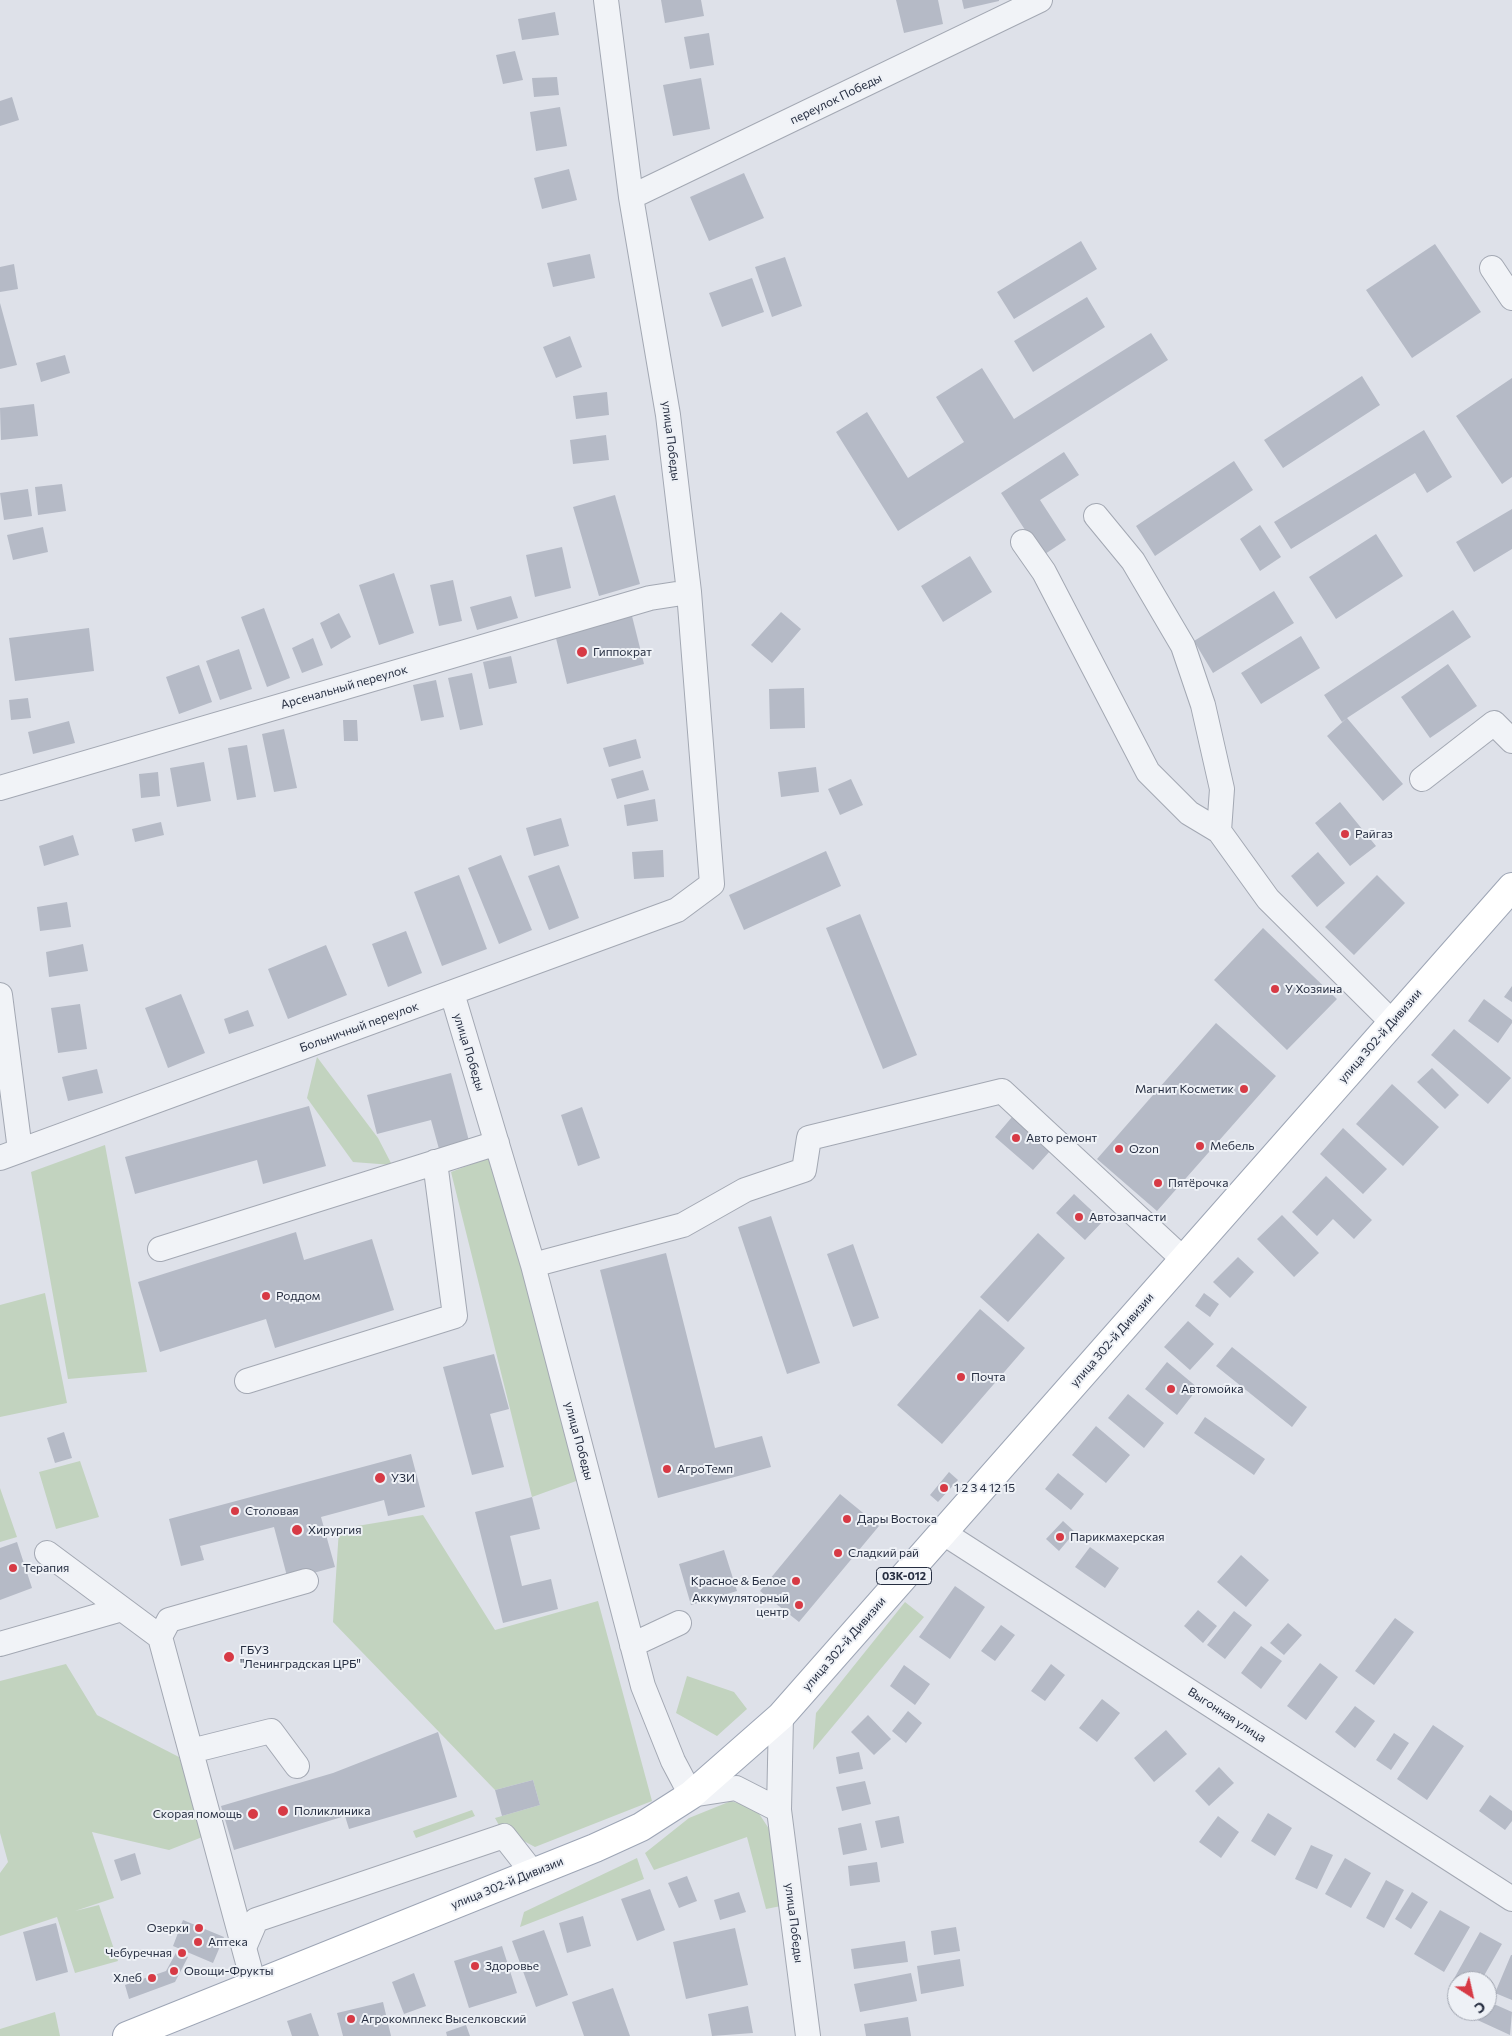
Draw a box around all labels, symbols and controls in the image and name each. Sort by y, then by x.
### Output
street label: переулок Победы [788,71,884,127]
street label: улица Победы [659,400,683,482]
marker: Гиппократ [575,645,589,659]
place label: Гиппократ [593,645,652,659]
street label: Арсенальный переулок [279,662,409,712]
place label: Райгаз [1355,827,1393,841]
marker: Райгаз [1339,828,1351,840]
place label: У Хозяина [1285,982,1342,996]
marker: У Хозяина [1269,983,1281,995]
street label: улица 302-й Дивизии [1335,986,1425,1086]
street label: Больничный переулок [298,999,420,1055]
street label: улица Победы [450,1011,488,1093]
place label: Магнит Косметик [1135,1082,1234,1096]
marker: Магнит Косметик [1238,1083,1250,1095]
place label: Авто ремонт [1026,1131,1097,1145]
marker: Авто ремонт [1010,1132,1022,1144]
place label: Мебель [1210,1139,1254,1153]
marker: Мебель [1194,1140,1206,1152]
place label: Ozon [1129,1142,1159,1156]
marker: Ozon [1113,1143,1125,1155]
place label: Пятёрочка [1168,1176,1228,1190]
marker: Пятёрочка [1152,1177,1164,1189]
place label: Автозапчасти [1089,1210,1166,1224]
marker: Автозапчасти [1073,1211,1085,1223]
place label: Роддом [276,1289,320,1303]
marker: Роддом [260,1290,272,1302]
street label: улица 302-й Дивизии [1067,1290,1157,1390]
place label: Почта [971,1370,1005,1384]
marker: Почта [955,1371,967,1383]
place label: Автомойка [1181,1382,1244,1396]
marker: Автомойка [1165,1383,1177,1395]
street label: улица Победы [562,1400,596,1482]
place label: АгроТемп [677,1462,733,1476]
marker: АгроТемп [661,1463,673,1475]
marker: УЗИ [373,1471,387,1485]
place label: УЗИ [391,1471,415,1485]
place label: 1 2 3 4 12 15 [954,1481,1015,1495]
marker: 1 2 3 4 12 15 [938,1482,950,1494]
place label: Столовая [245,1504,299,1518]
marker: Столовая [229,1505,241,1517]
place label: Дары Востока [857,1512,937,1526]
marker: Дары Востока [841,1513,853,1525]
marker: Хирургия [290,1523,304,1537]
place label: Хирургия [308,1523,362,1537]
place label: Парикмахерская [1070,1530,1165,1544]
marker: Парикмахерская [1054,1531,1066,1543]
place label: Сладкий рай [848,1546,919,1560]
marker: Сладкий рай [832,1547,844,1559]
place label: Терапия [23,1561,69,1575]
marker: Терапия [7,1562,19,1574]
road number: 03К-012 [876,1568,932,1584]
place label: Красное & Белое [691,1574,786,1588]
marker: Красное & Белое [790,1575,802,1587]
place label: Аккумуляторный центр [692,1591,789,1619]
street label: улица 302-й Дивизии [799,1594,889,1694]
marker: Аккумуляторный центр [793,1599,805,1611]
place label: ГБУЗ "Ленинградская ЦРБ" [240,1643,361,1671]
marker: ГБУЗ "Ленинградская ЦРБ" [222,1650,236,1664]
street label: Выгонная улица [1185,1684,1269,1746]
marker: Поликлиника [276,1804,290,1818]
place label: Поликлиника [294,1804,370,1818]
place label: Скорая помощь [153,1807,242,1821]
marker: Скорая помощь [246,1807,260,1821]
street label: улица 302-й Дивизии [449,1854,565,1912]
street label: улица Победы [782,1882,806,1964]
place label: Озерки [147,1921,189,1935]
marker: Озерки [193,1922,205,1934]
place label: Аптека [208,1935,248,1949]
marker: Аптека [192,1936,204,1948]
place label: Чебуречная [105,1946,172,1960]
marker: Чебуречная [176,1947,188,1959]
place label: Здоровье [485,1959,539,1973]
marker: Здоровье [469,1960,481,1972]
place label: Овощи-Фрукты [184,1964,274,1978]
marker: Овощи-Фрукты [168,1965,180,1977]
place label: Хлеб [113,1971,142,1985]
north arrow [1447,1971,1497,2021]
marker: Хлеб [146,1972,158,1984]
text: С [1472,1998,1489,2018]
place label: Агрокомплекс Выселковский [361,2012,526,2026]
marker: Агрокомплекс Выселковский [345,2013,357,2025]

